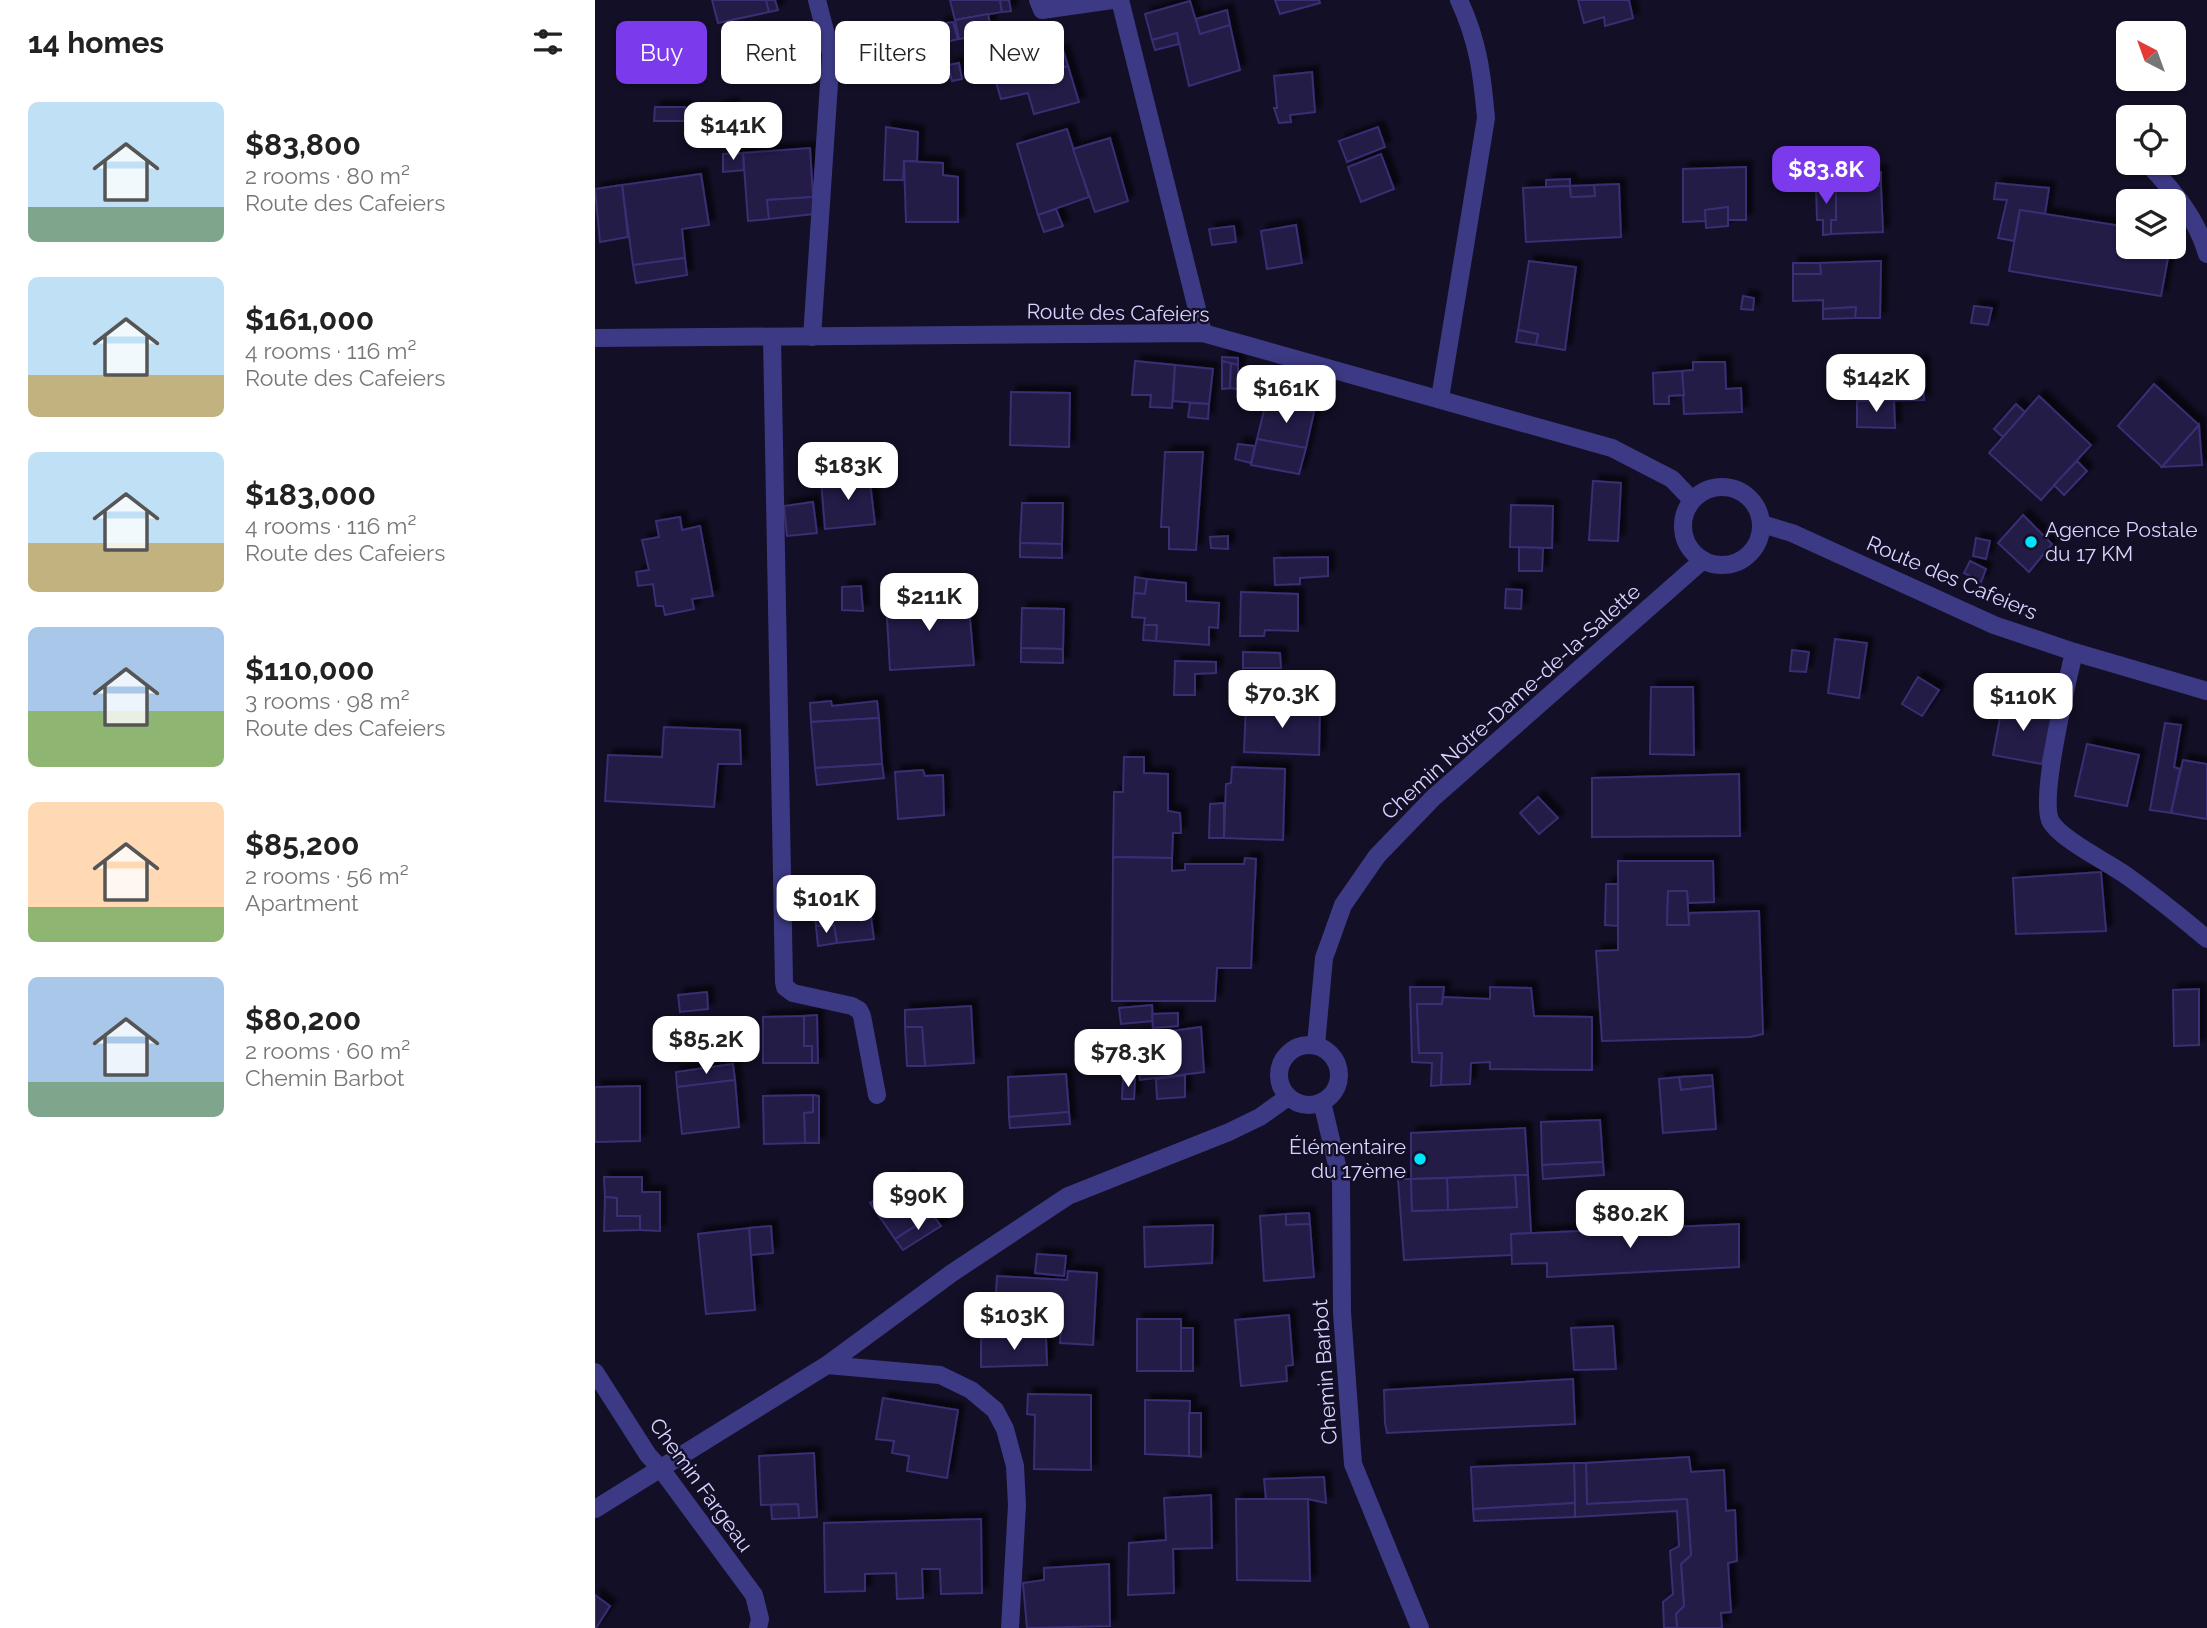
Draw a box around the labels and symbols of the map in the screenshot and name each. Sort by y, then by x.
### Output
north arrow [2116,21,2186,91]
pin: $141K [684,102,782,162]
pin: $83.8K [1769,146,1883,206]
street label: Route des Cafeiers [1026,298,1210,327]
pin: $142K [1827,354,1925,414]
pin: $161K [1237,366,1335,425]
pin: $183K [799,442,897,502]
place label: Agence Postale du 17 KM [2045,517,2198,566]
street label: Route des Cafeiers [1863,530,2041,625]
marker: Agence Postale du 17 KM [2023,534,2039,550]
pin: $211K [880,574,978,633]
street label: Chemin Notre-Dame-de-la-Salette [1376,579,1645,825]
pin: $70.3K [1225,670,1339,730]
pin: $110K [1974,674,2072,733]
pin: $101K [777,876,875,935]
pin: $85.2K [649,1016,763,1076]
pin: $78.3K [1071,1030,1185,1089]
place label: Élémentaire du 17ème [1289,1134,1406,1183]
marker: Élémentaire du 17ème [1412,1151,1428,1167]
pin: $90K [877,1172,959,1232]
pin: $80.2K [1573,1190,1687,1250]
pin: $103K [965,1292,1063,1352]
street label: Chemin Barbot [1307,1299,1342,1446]
street label: Chemin Fargeau [645,1413,758,1556]

